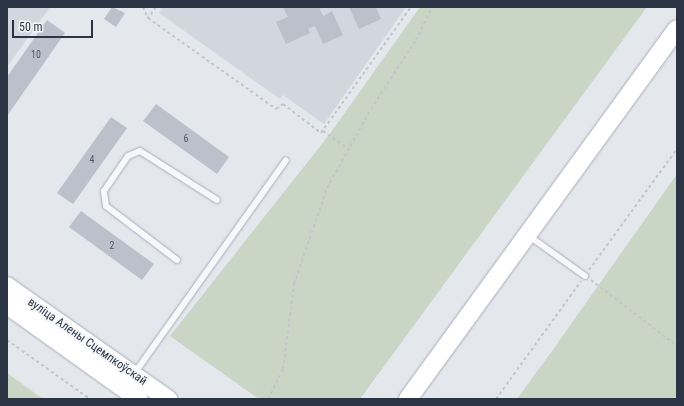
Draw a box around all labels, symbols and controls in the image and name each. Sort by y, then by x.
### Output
scale bar [14,12,95,38]
text: 50 m [19,20,43,34]
house number: 10 [31,49,41,61]
house number: 6 [184,133,188,145]
house number: 4 [90,154,94,166]
house number: 2 [110,240,114,252]
street label: вуліца Алены Сцемпкоўскай [25,295,149,389]

